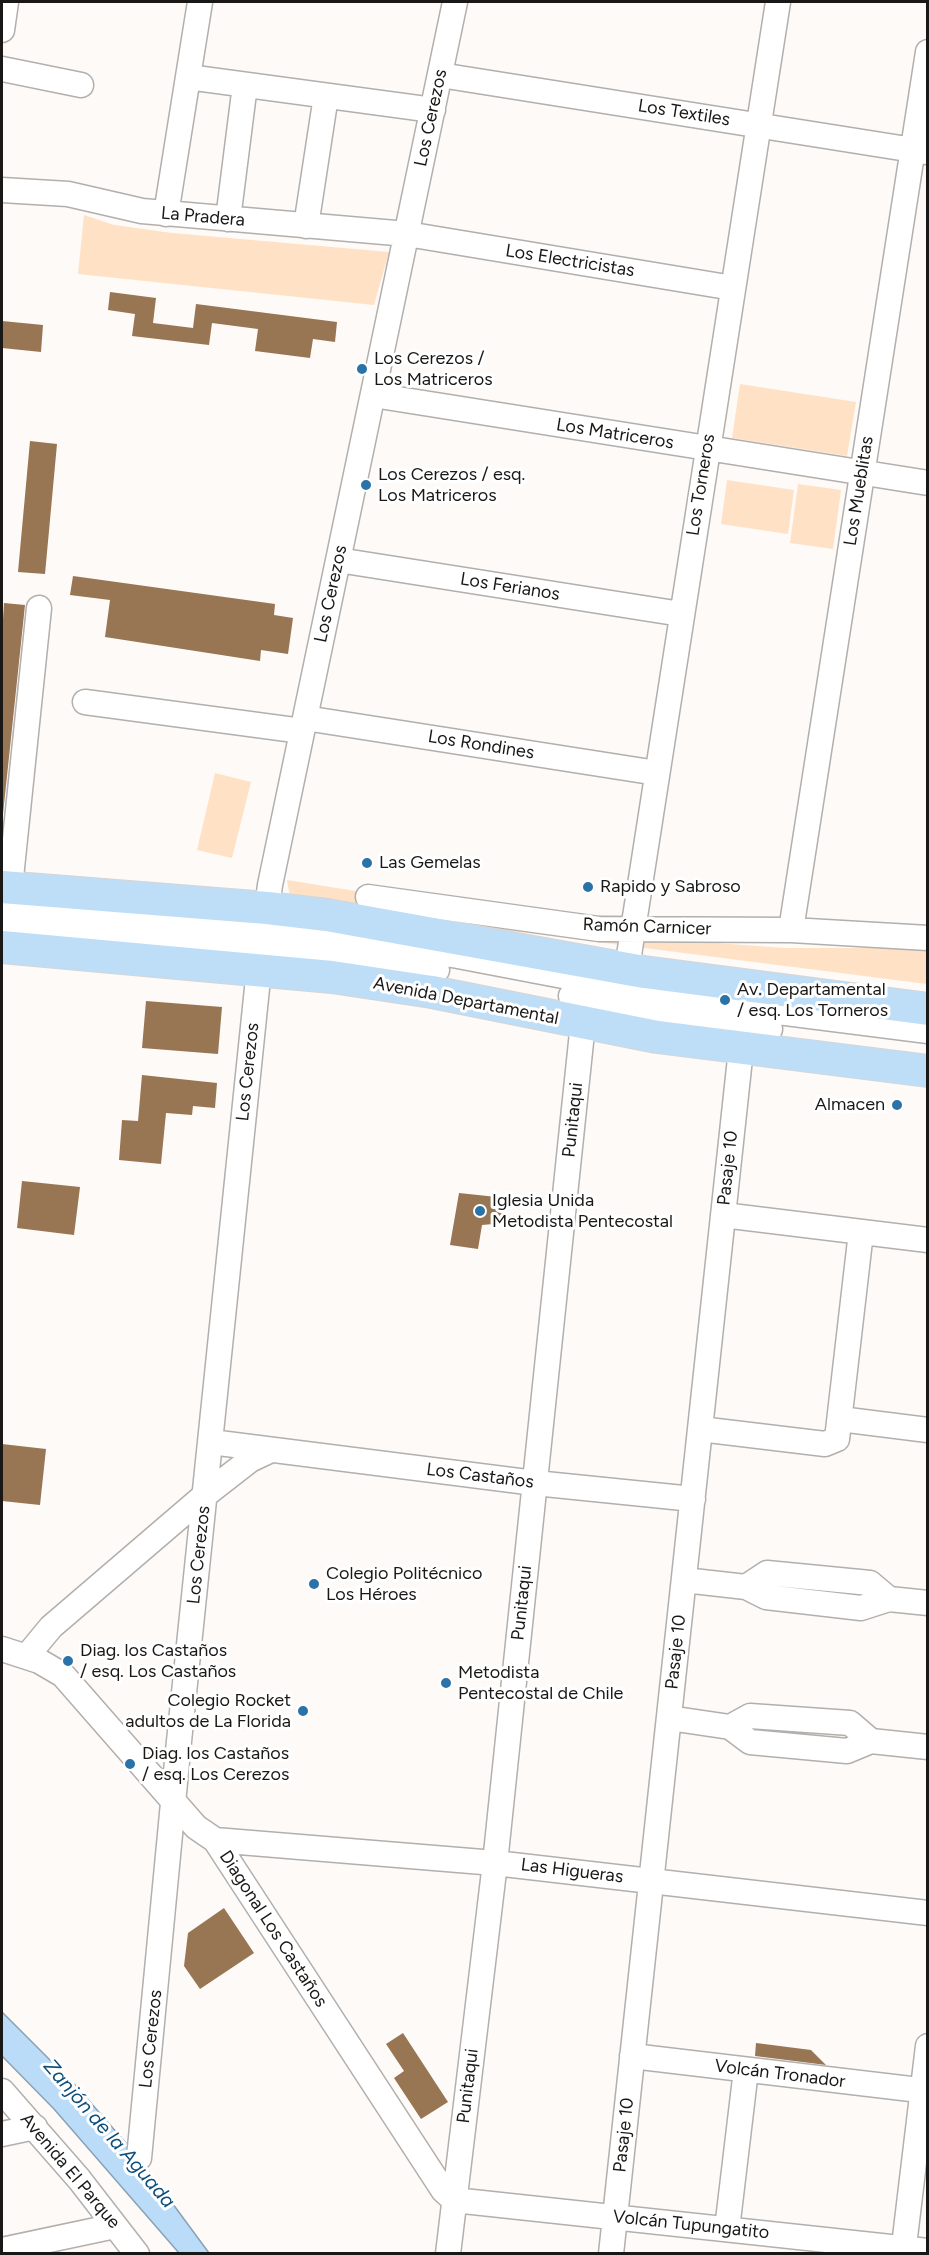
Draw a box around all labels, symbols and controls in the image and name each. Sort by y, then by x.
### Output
street label: Los Cerezos [410,67,452,169]
street label: Los Textiles [636,95,732,131]
street label: La Pradera [160,203,246,231]
street label: Los Electricistas [504,240,636,282]
place label: Los Cerezos / Los Matriceros [374,348,493,391]
marker: Los Cerezos / Los Matriceros [355,362,369,376]
street label: Los Matriceros [555,414,675,454]
street label: Los Torneros [682,433,720,537]
street label: Los Mueblitas [840,435,878,547]
place label: Los Cerezos / esq. Los Matriceros [378,464,525,506]
marker: Los Cerezos / esq. Los Matriceros [359,478,373,492]
street label: Los Cerezos [310,543,352,645]
street label: Los Ferianos [459,568,561,606]
street label: Los Rondines [426,726,536,764]
place label: Las Gemelas [379,852,481,874]
marker: Las Gemelas [360,856,374,870]
place label: Rapido y Sabroso [600,876,741,898]
marker: Rapido y Sabroso [581,880,595,894]
street label: Ramón Carnicer [582,914,712,940]
street label: Avenida Departamental [371,972,561,1030]
place label: Av. Departamental / esq. Los Torneros [737,979,888,1022]
marker: Av. Departamental / esq. Los Torneros [718,993,732,1007]
street label: Los Cerezos [232,1022,264,1122]
street label: Punitaqui [558,1081,588,1159]
place label: Almacen [815,1094,885,1116]
marker: Almacen [890,1098,904,1112]
street label: Pasaje 10 [713,1130,743,1206]
place label: Iglesia Unida Metodista Pentecostal [492,1190,673,1232]
marker: Iglesia Unida Metodista Pentecostal [473,1204,487,1218]
street label: Los Castaños [425,1459,535,1493]
street label: Los Cerezos [183,1505,215,1605]
place label: Colegio Politécnico Los Héroes [326,1563,482,1606]
street label: Punitaqui [507,1564,537,1642]
marker: Colegio Politécnico Los Héroes [307,1577,321,1591]
street label: Pasaje 10 [661,1614,691,1690]
place label: Diag. los Castaños / esq. Los Castaños [80,1640,236,1682]
marker: Diag. los Castaños / esq. Los Castaños [61,1654,75,1668]
place label: Metodista Pentecostal de Chile [458,1662,623,1704]
marker: Metodista Pentecostal de Chile [439,1676,453,1690]
place label: Colegio Rocket adultos de La Florida [125,1690,291,1732]
marker: Colegio Rocket adultos de La Florida [296,1704,310,1718]
place label: Diag. los Castaños / esq. Los Cerezos [142,1743,289,1786]
marker: Diag. los Castaños / esq. Los Cerezos [123,1757,137,1771]
street label: Diagonal Los Castaños [214,1847,332,2011]
street label: Las Higueras [519,1854,625,1888]
street label: Los Cerezos [135,1989,167,2089]
street label: Punitaqui [453,2047,483,2125]
water label: Zanjón de la Aguada [38,2055,180,2213]
street label: Volcán Tronador [713,2055,847,2093]
street label: Pasaje 10 [609,2097,639,2173]
street label: Avenida El Parque [15,2109,125,2233]
street label: Volcán Tupungatito [612,2206,770,2244]

